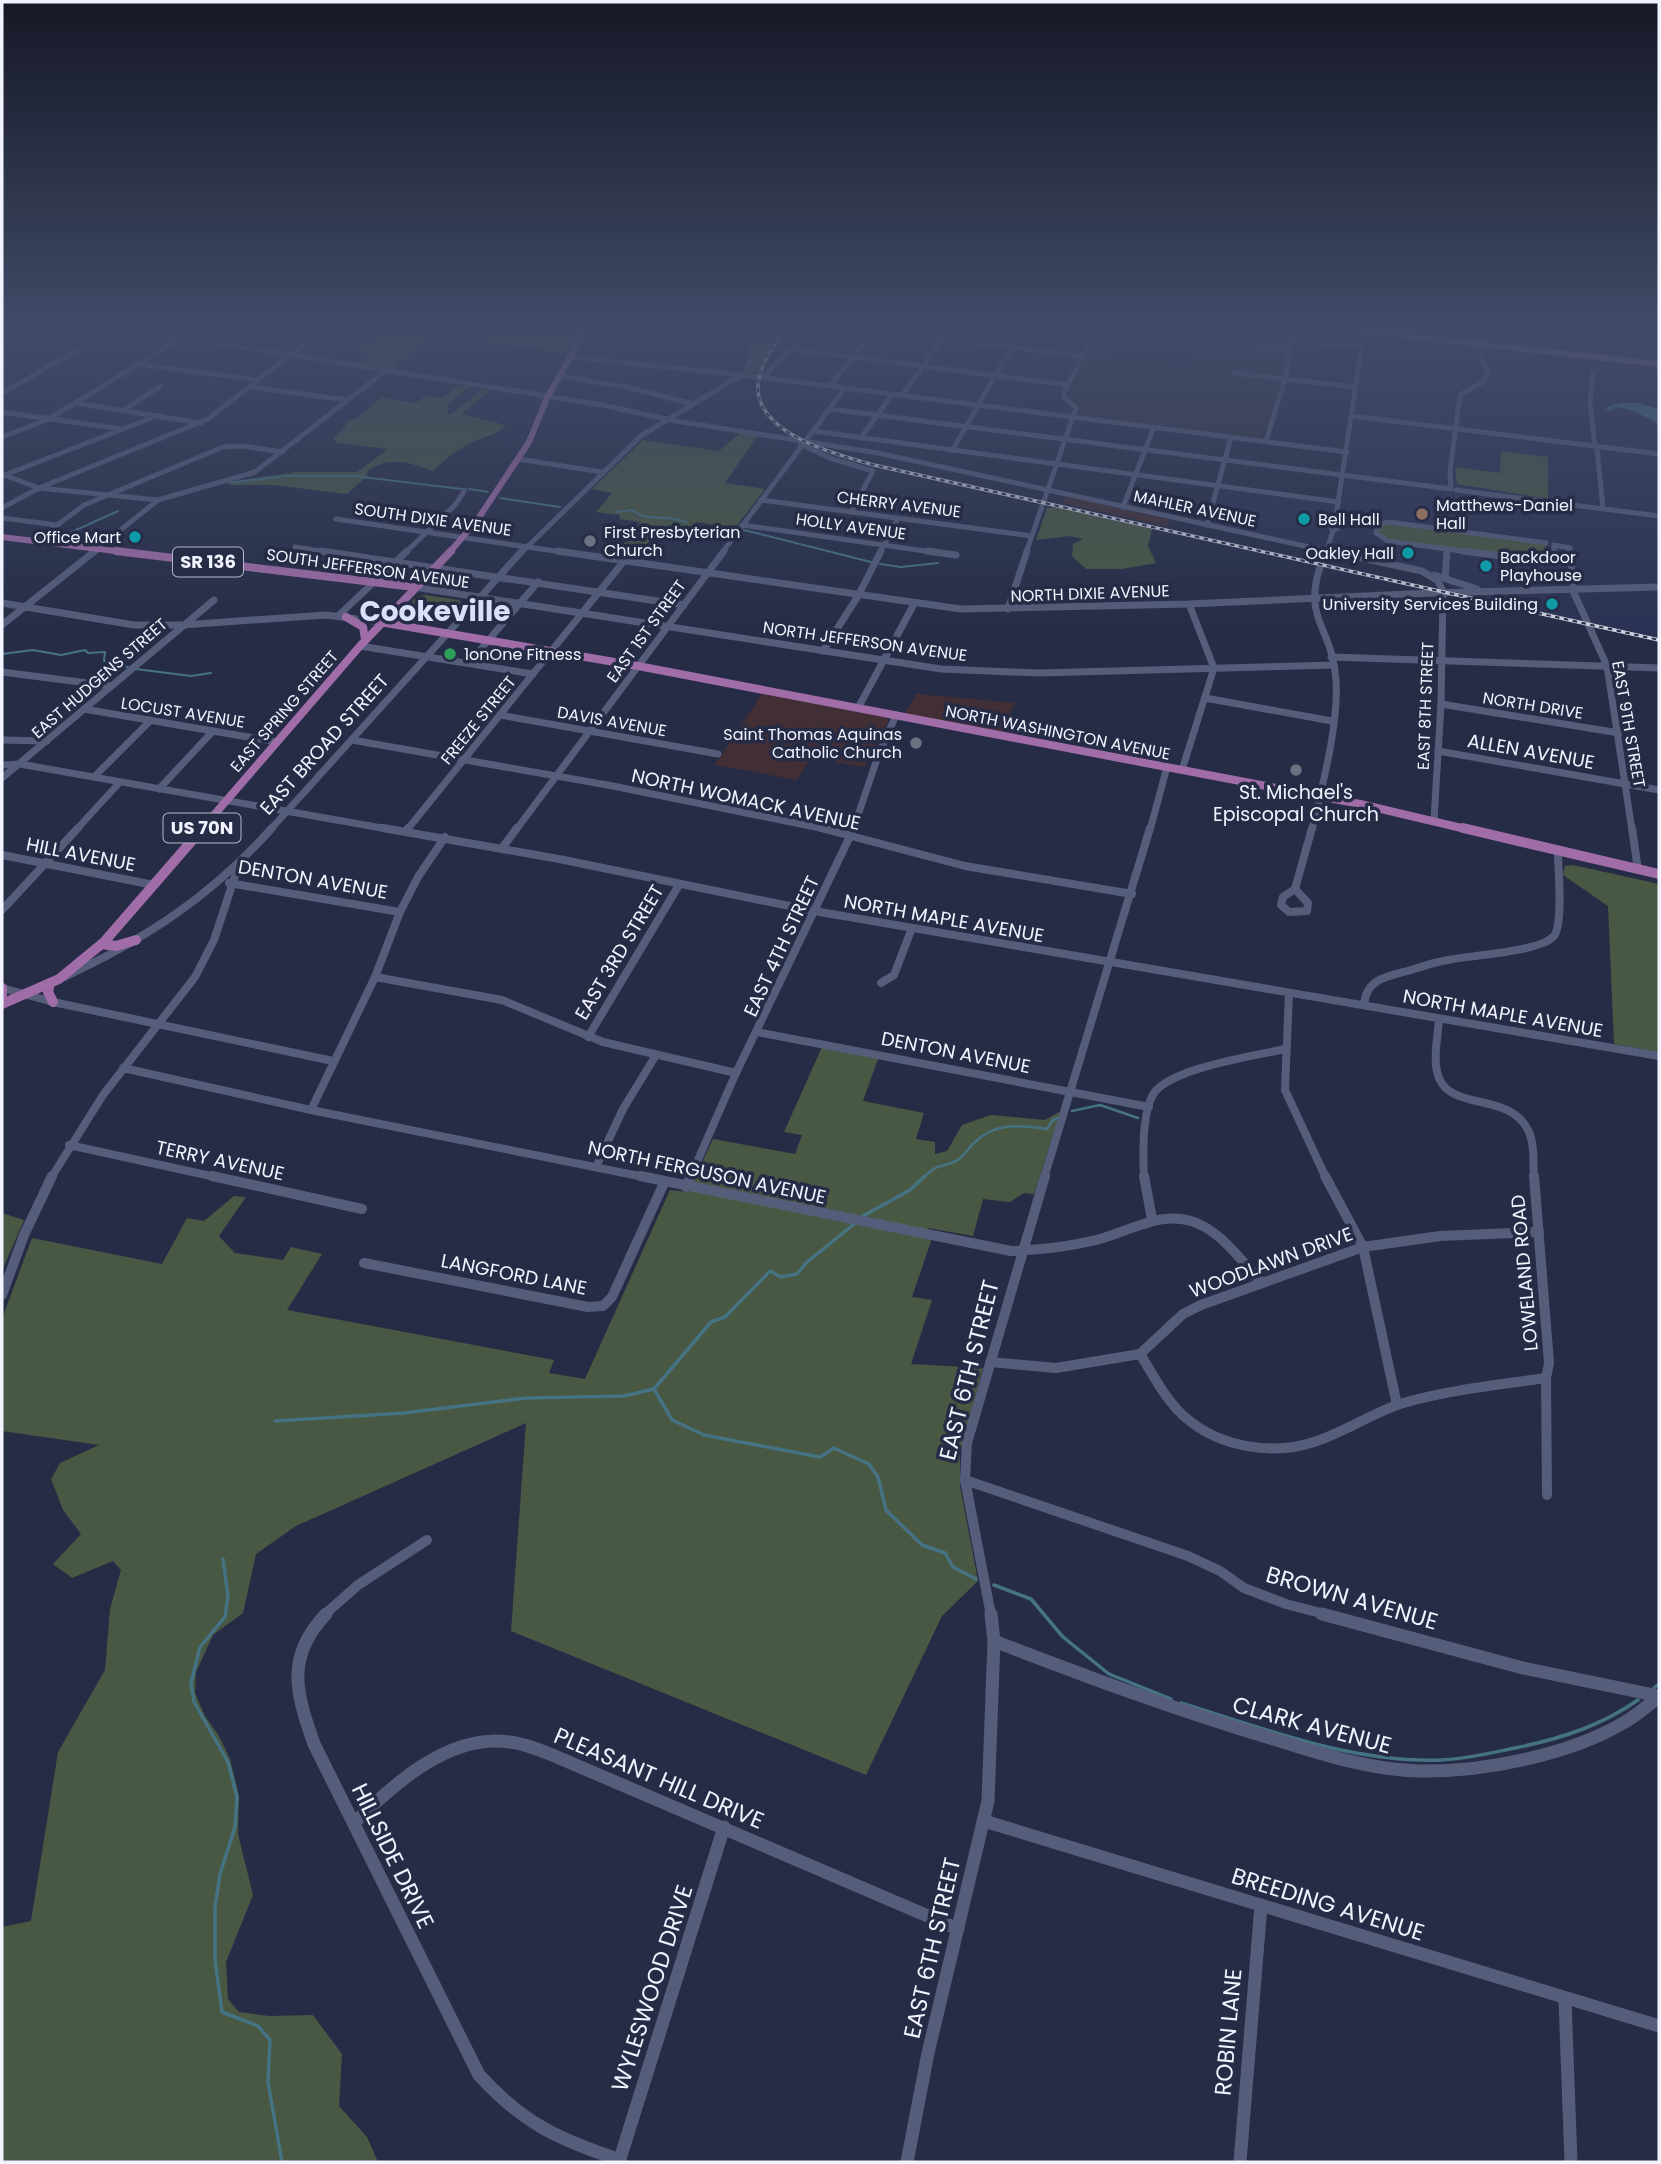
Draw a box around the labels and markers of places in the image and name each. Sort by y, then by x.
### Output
place label: Matthews-Daniel Hall [1436,494,1573,535]
marker: Matthews-Daniel Hall [1414,506,1430,522]
place label: Bell Hall [1318,508,1380,531]
marker: Bell Hall [1296,511,1312,527]
place label: First Presbyterian Church [604,521,740,562]
place label: Office Mart [34,526,121,549]
marker: Office Mart [127,529,143,545]
marker: First Presbyterian Church [582,533,598,549]
place label: Oakley Hall [1305,542,1394,565]
marker: Oakley Hall [1400,545,1416,561]
place label: Backdoor Playhouse [1500,546,1582,587]
marker: Backdoor Playhouse [1478,558,1494,574]
place label: University Services Building [1323,593,1538,616]
marker: University Services Building [1544,596,1560,612]
place label: 1onOne Fitness [464,643,581,666]
marker: 1onOne Fitness [442,646,458,662]
place label: Saint Thomas Aquinas Catholic Church [723,723,902,764]
marker: Saint Thomas Aquinas Catholic Church [908,735,924,751]
marker: St. Michael's Episcopal Church [1288,762,1304,778]
place label: St. Michael's Episcopal Church [1213,779,1379,828]

